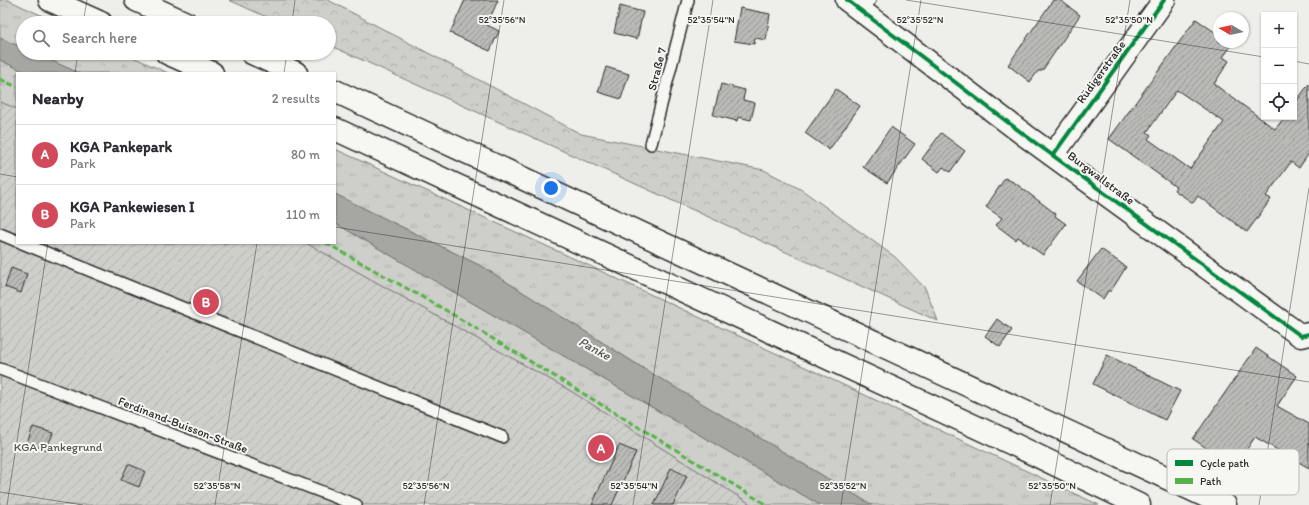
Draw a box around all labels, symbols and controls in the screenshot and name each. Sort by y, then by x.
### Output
north arrow [1213,12,1249,48]
map controls [1261,12,1297,120]
button: + [1261,12,1297,48]
text: 52°35'56"N [479,13,526,26]
text: 52°35'54"N [687,13,735,26]
text: 52°35'52"N [897,13,944,26]
text: 52°35'50"N [1105,13,1153,26]
search box [16,16,336,60]
icon: search [30,27,52,49]
text: Search here [62,29,137,47]
street label: Rüdigerstraße [1074,38,1129,106]
street label: Straße 7 [645,46,669,92]
button: − [1261,48,1297,84]
button: locate [1261,84,1297,120]
text: Nearby [32,88,84,108]
text: 2 results [272,91,320,106]
text: KGA Pankepark [70,138,172,156]
text: A [41,147,49,162]
text: 80 m [291,147,320,162]
street label: Burgwallstraße [1065,148,1137,208]
text: Park [70,156,96,171]
your location [541,178,561,198]
text: KGA Pankewiesen I [70,198,195,216]
text: B [41,207,49,222]
text: 110 m [286,207,320,222]
text: Park [70,216,96,231]
pin: B [193,287,219,317]
water label: Panke [576,334,614,364]
street label: Ferdinand-Buisson-Straße [116,394,250,456]
pin: A [588,433,614,463]
park label: KGA Pankegrund [14,440,103,454]
legend [1167,449,1299,495]
text: Cycle path [1200,457,1249,470]
text: Path [1200,475,1222,488]
text: 52°35'58"N [193,479,241,492]
text: 52°35'56"N [403,479,450,492]
text: 52°35'54"N [610,479,658,492]
text: 52°35'52"N [820,479,867,492]
text: 52°35'50"N [1028,479,1076,492]

